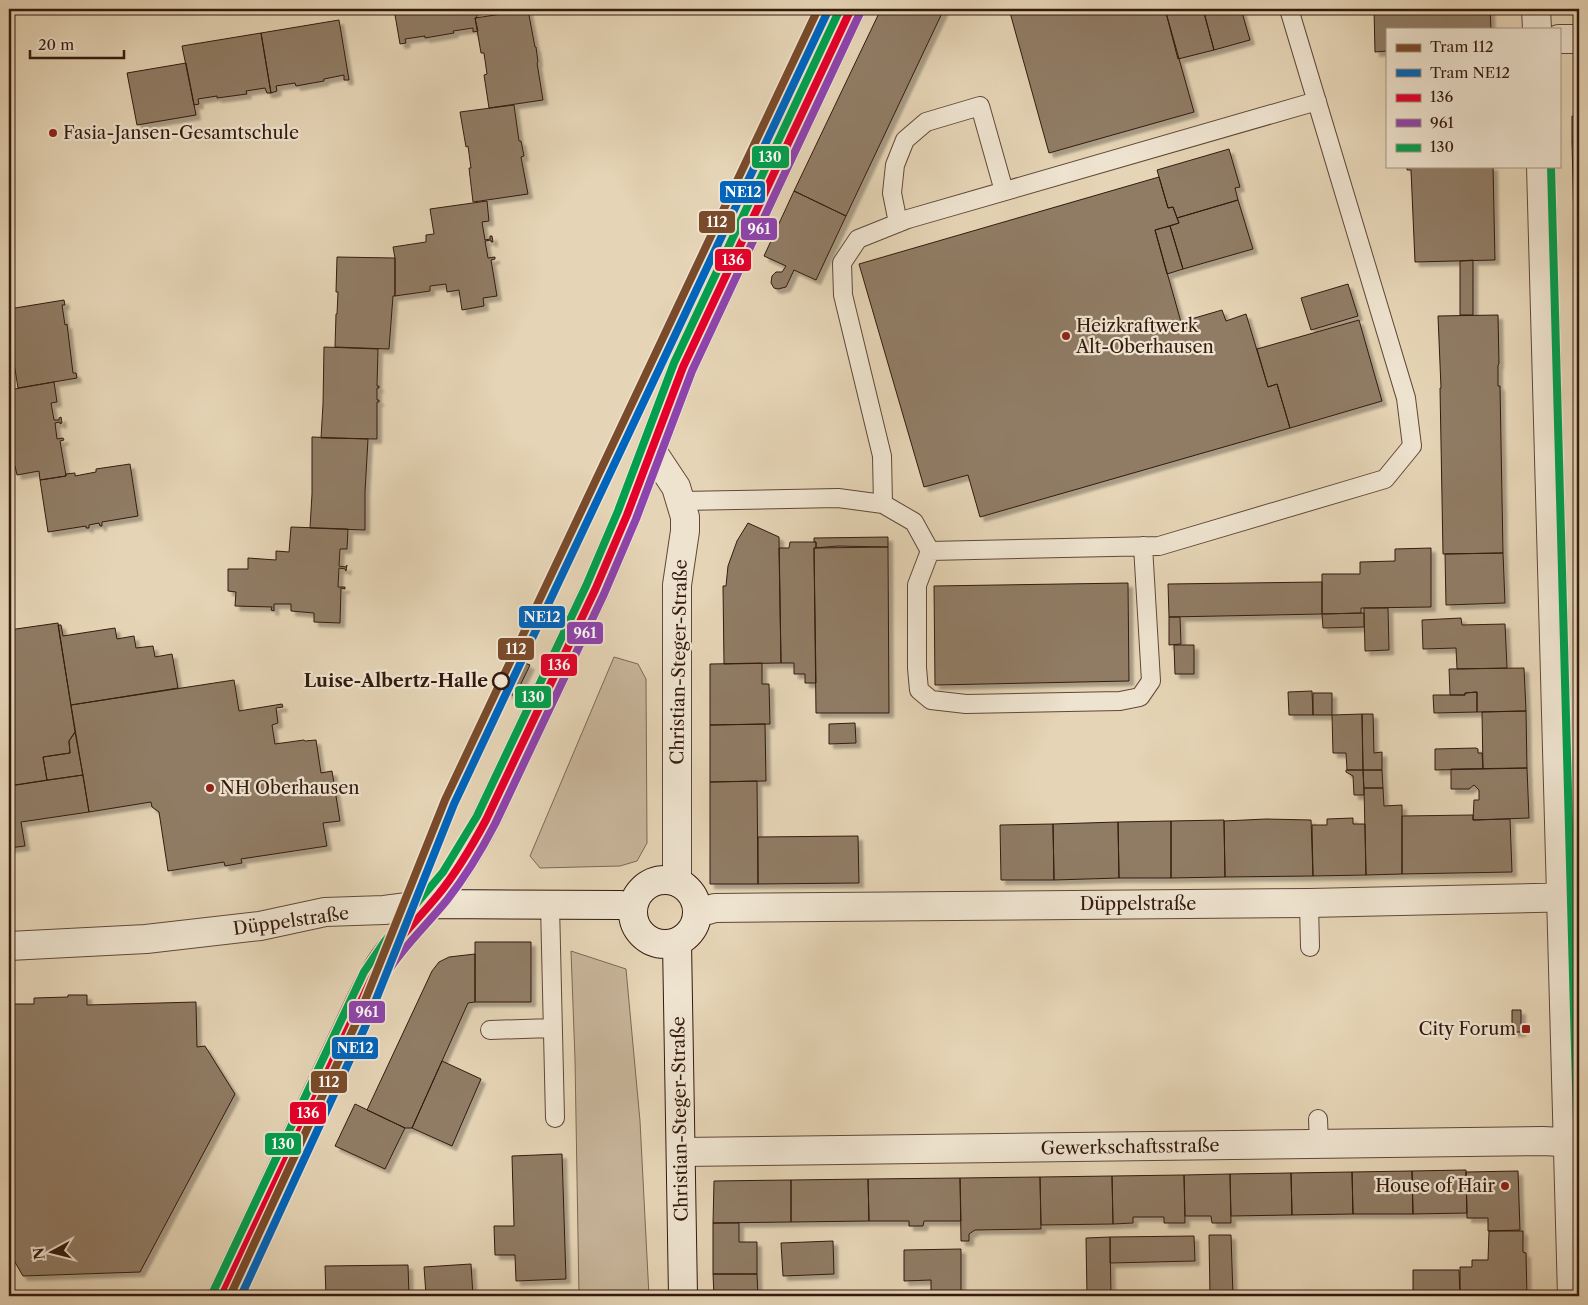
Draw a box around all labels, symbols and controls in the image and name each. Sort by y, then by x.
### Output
scale bar [30,28,124,60]
legend [1386,28,1560,168]
text: 20 m [38,35,74,54]
text: Tram 112 [1430,37,1494,56]
text: Tram NE12 [1430,63,1510,82]
text: 136 [1430,87,1454,106]
text: 961 [1430,113,1455,132]
place label: Fasia-Jansen-Gesamtschule [63,122,299,144]
marker: Fasia-Jansen-Gesamtschule [47,127,59,139]
text: 130 [1430,137,1454,156]
line badge: 130 [751,145,790,169]
text: 130 [758,148,782,166]
line badge: NE12 [719,180,766,204]
text: NE12 [725,183,761,201]
line badge: 112 [698,210,736,234]
text: 112 [707,213,727,231]
line badge: 961 [740,217,778,241]
text: 961 [747,220,771,238]
line badge: 136 [714,248,752,272]
text: 136 [722,251,744,269]
place label: Heizkraftwerk Alt-Oberhausen [1075,315,1214,358]
marker: Heizkraftwerk Alt-Oberhausen [1060,330,1072,342]
street label: Christian-Steger-Straße [666,559,692,765]
line badge: NE12 [518,605,566,629]
text: NE12 [524,608,560,626]
line badge: 961 [566,621,604,645]
text: 961 [573,624,597,642]
line badge: 112 [497,637,535,661]
text: 112 [506,640,526,658]
line badge: 136 [540,653,578,677]
text: 136 [548,656,570,674]
place label: Luise-Albertz-Halle [304,670,488,692]
marker: Luise-Albertz-Halle [492,672,510,690]
line badge: 130 [514,685,552,709]
text: 130 [521,688,545,706]
place label: NH Oberhausen [220,777,360,799]
marker: NH Oberhausen [204,782,216,794]
street label: Düppelstraße [1080,893,1196,915]
street label: Düppelstraße [232,902,350,940]
line badge: 961 [348,1000,386,1024]
text: 961 [355,1003,379,1021]
street label: Christian-Steger-Straße [667,1016,693,1222]
place label: City Forum [1419,1018,1516,1040]
marker: City Forum [1520,1023,1532,1035]
line badge: NE12 [331,1036,379,1060]
text: NE12 [337,1039,373,1057]
line badge: 112 [310,1070,348,1094]
text: 112 [319,1073,339,1091]
line badge: 136 [289,1101,327,1125]
text: 136 [297,1104,319,1122]
line badge: 130 [264,1132,302,1156]
street label: Gewerkschaftsstraße [1040,1134,1220,1160]
text: 130 [271,1135,295,1153]
place label: House of Hair [1375,1175,1495,1197]
marker: House of Hair [1499,1180,1511,1192]
north arrow [28,1228,78,1278]
text: N [29,1246,49,1261]

